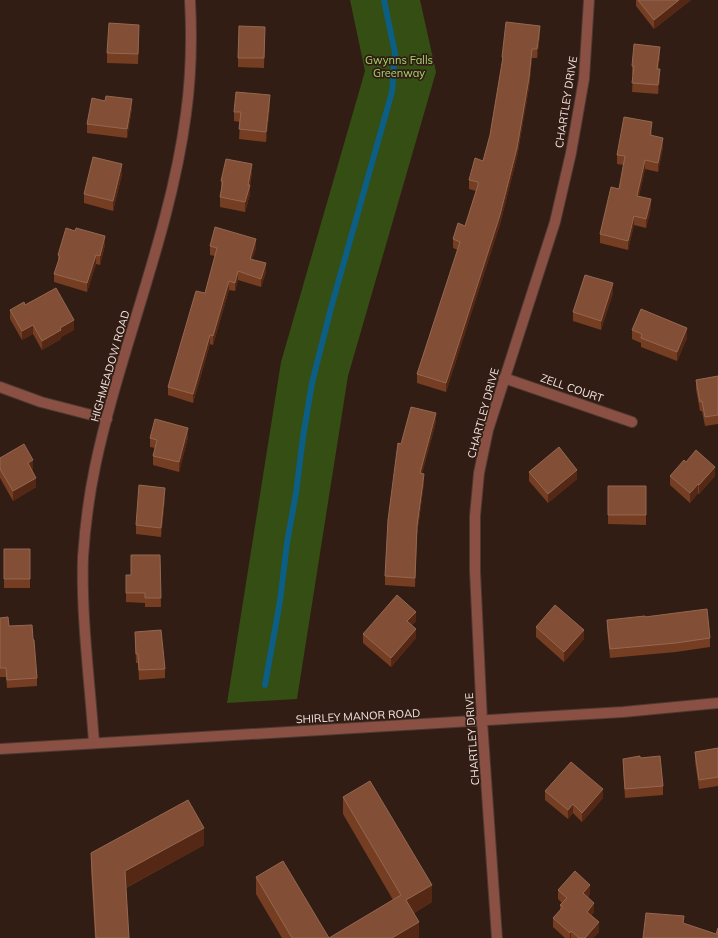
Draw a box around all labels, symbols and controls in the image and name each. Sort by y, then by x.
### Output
park label: Gwynns Falls Greenway [365,53,433,80]
street label: CHARTLEY DRIVE [552,55,580,149]
street label: HIGHMEADOW ROAD [87,309,133,423]
street label: CHARTLEY DRIVE [464,366,502,460]
street label: ZELL COURT [539,371,606,405]
street label: CHARTLEY DRIVE [462,692,482,786]
street label: SHIRLEY MANOR ROAD [295,706,421,726]

